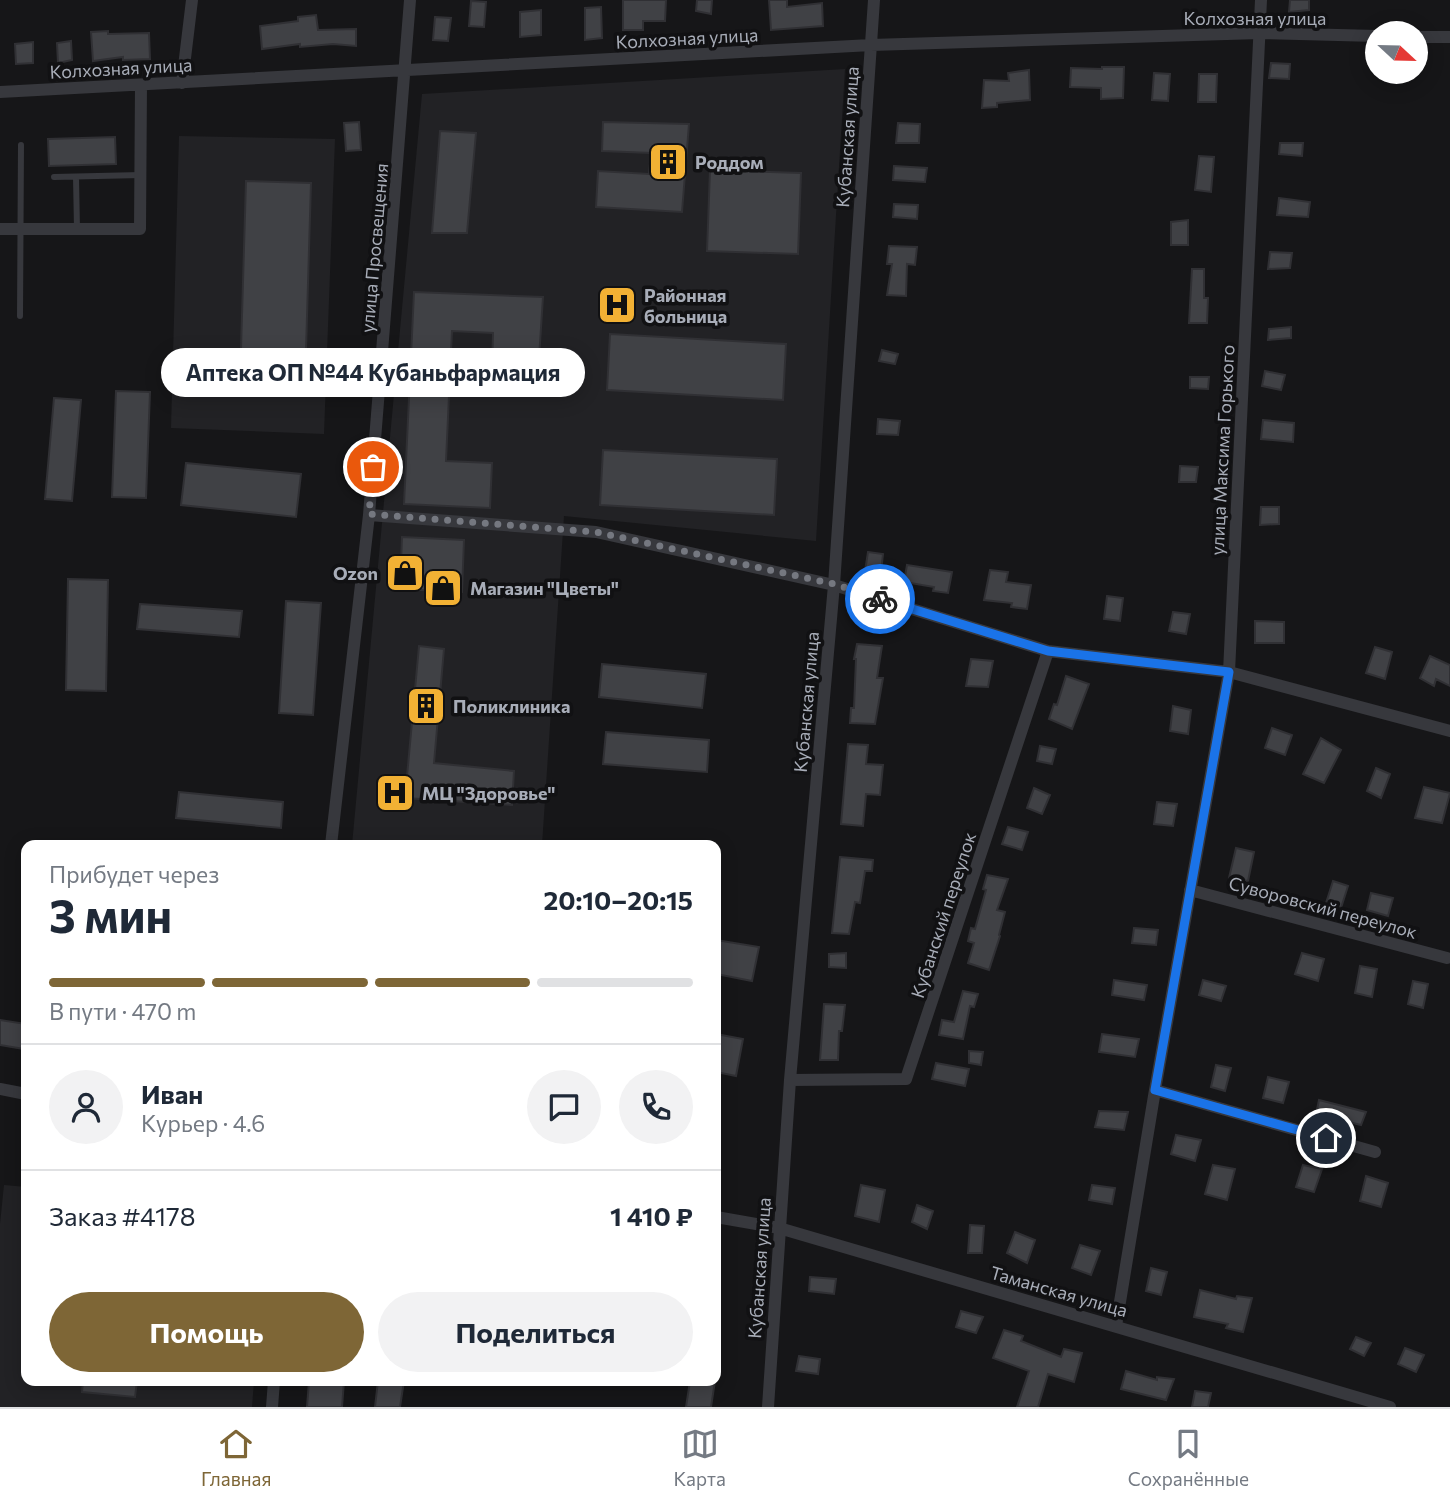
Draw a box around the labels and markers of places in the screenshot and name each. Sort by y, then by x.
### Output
building icon: Роддом [647,141,689,183]
place label: Роддом [695,151,764,173]
hospital icon: Районная больница [596,284,638,326]
place label: Районная больница [644,284,727,327]
callout: Аптека ОП №44 Кубаньфармация [161,348,585,397]
pin [343,437,403,497]
shop icon: Ozon [384,552,426,594]
place label: Ozon [333,562,378,584]
shop icon: Магазин "Цветы" [422,567,464,609]
place label: Магазин "Цветы" [470,577,619,599]
building icon: Поликлиника [405,685,447,727]
place label: Поликлиника [453,695,570,717]
hospital icon: МЦ "Здоровье" [374,772,416,814]
place label: МЦ "Здоровье" [422,782,555,804]
pin [1296,1108,1356,1168]

